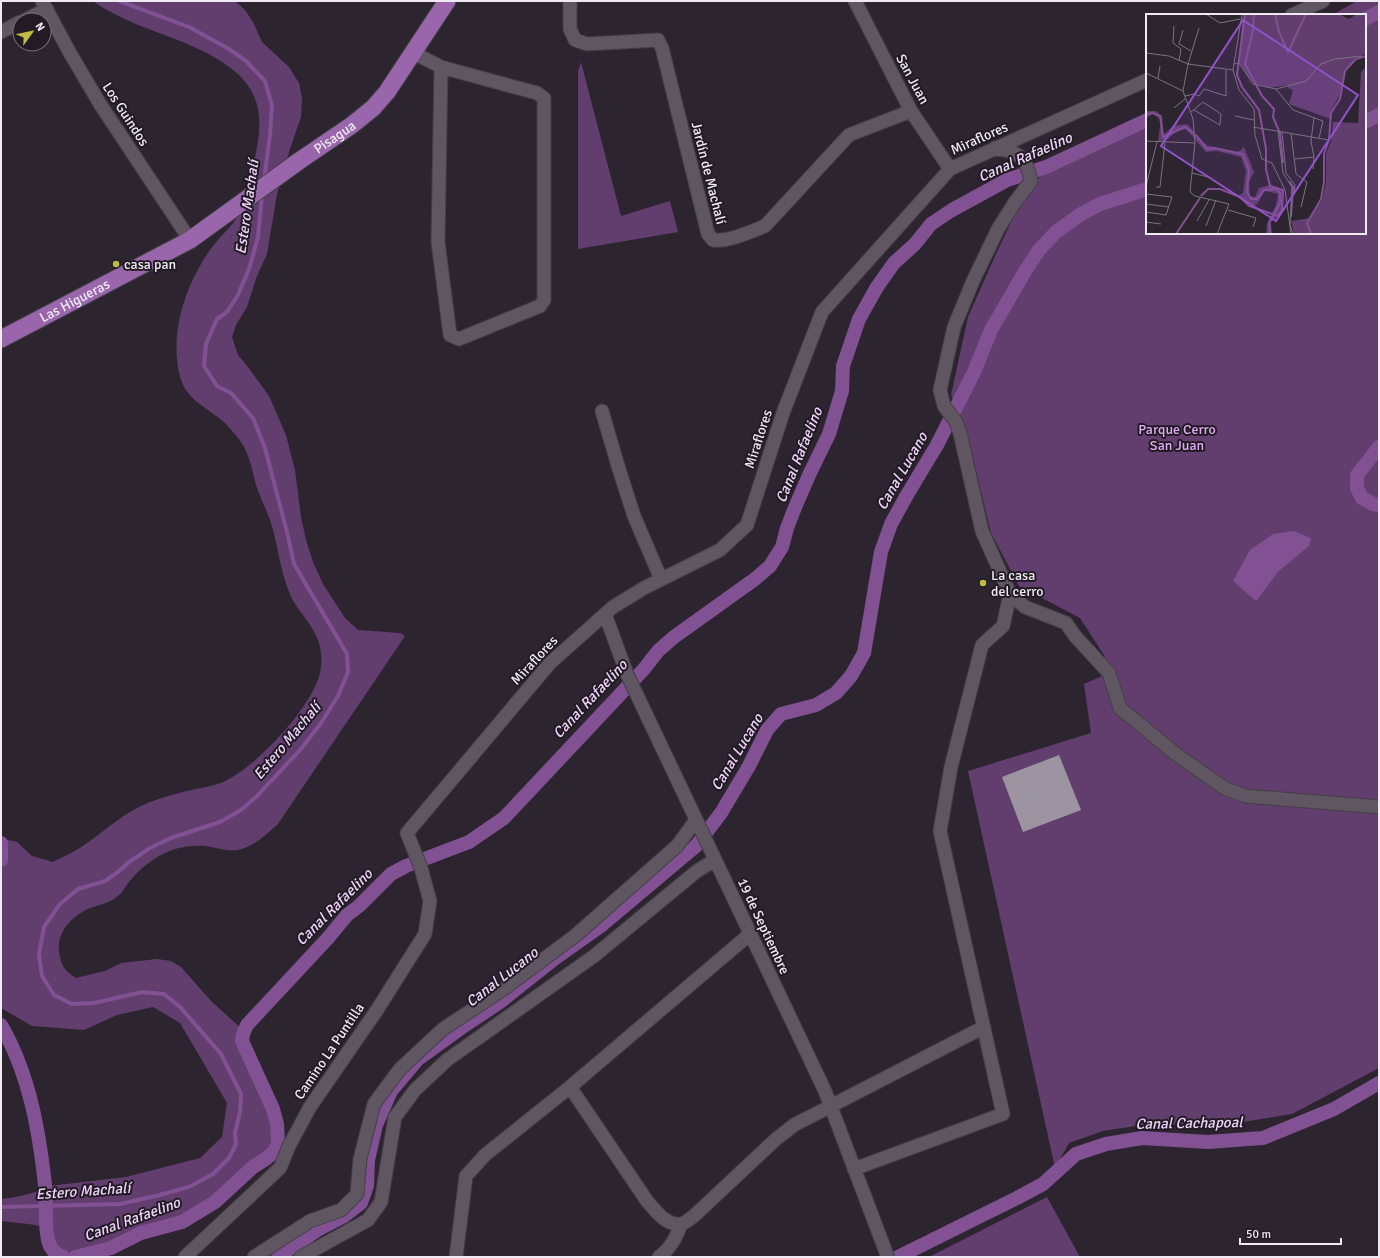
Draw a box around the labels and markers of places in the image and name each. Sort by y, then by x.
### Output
place label: casa pan [124,256,176,273]
marker: casa pan [111,259,121,269]
place label: La casa del cerro [991,567,1043,600]
marker: La casa del cerro [978,578,988,588]

